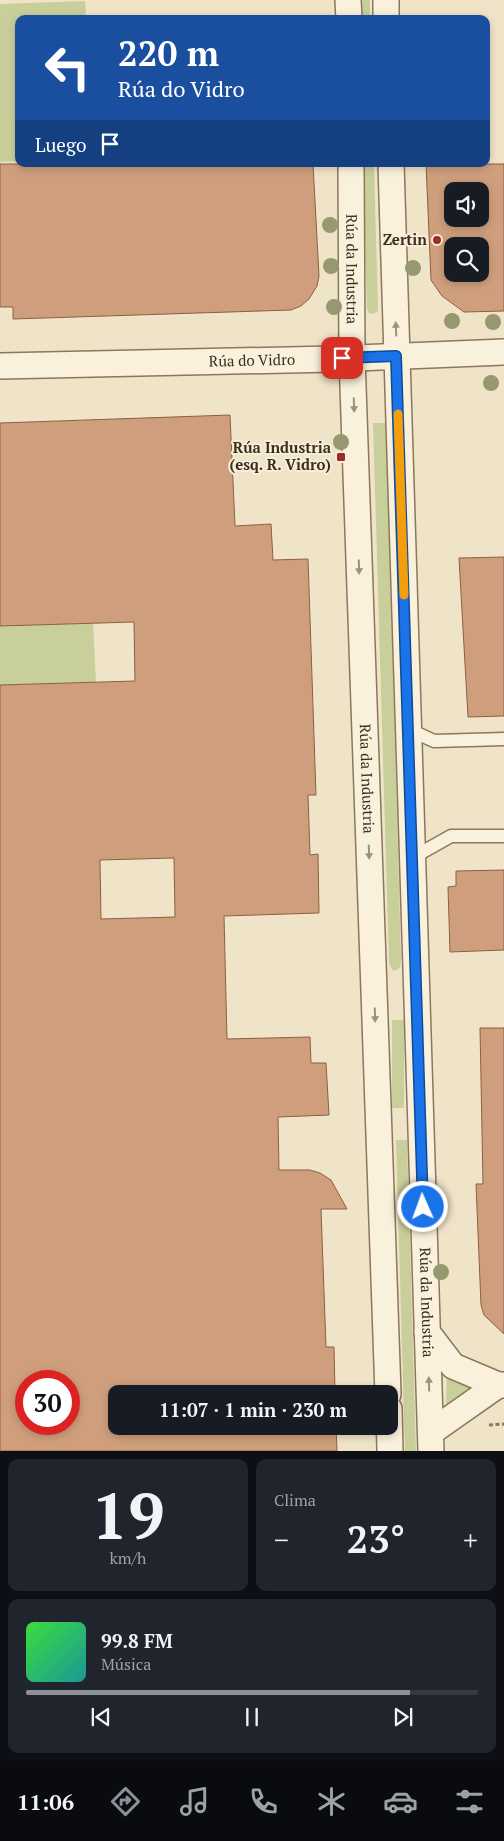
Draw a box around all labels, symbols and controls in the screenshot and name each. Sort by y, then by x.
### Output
text: 220 m [118,30,219,76]
icon: left [35,35,100,100]
text: Rúa do Vidro [118,74,245,103]
icon: arrive [96,130,124,158]
text: Luego [35,132,86,157]
map controls [444,182,489,282]
button: sound [444,182,489,227]
street label: Rúa da Industria [342,214,363,325]
place label: Zertin [383,229,427,249]
marker: Zertin [431,234,443,246]
button: search [444,237,489,282]
one-way arrow [391,321,399,337]
pin [321,337,363,379]
icon: arrive [328,344,356,372]
street label: Rúa do Vidro [209,349,295,371]
one-way arrow [350,397,358,413]
place label: Rúa Industria (esq. R. Vidro) [230,437,332,474]
marker: Rúa Industria (esq. R. Vidro) [335,451,347,463]
one-way arrow [356,560,364,576]
street label: Rúa da Industria [356,723,380,834]
one-way arrow [366,844,374,860]
one-way arrow [371,1007,379,1023]
position arrow [396,1180,448,1232]
street label: Rúa da Industria [416,1247,439,1358]
speed limit sign: 30 [15,1370,80,1435]
one-way arrow [424,1375,432,1391]
text: 11:07 · 1 min · 230 m [159,1397,347,1422]
text: 19 [91,1471,165,1558]
text: Clima [274,1489,316,1511]
text: 23° [347,1514,405,1564]
text: − [274,1521,289,1558]
text: + [463,1521,478,1558]
text: km/h [110,1547,146,1569]
text: 99.8 FM [101,1628,173,1653]
text: Música [101,1653,151,1675]
icon: previous [87,1703,115,1731]
icon: pause [238,1703,266,1731]
icon: next [389,1703,417,1731]
icon: directions [108,1784,143,1819]
icon: music [177,1784,212,1819]
icon: phone [246,1784,281,1819]
icon: climate [314,1784,349,1819]
icon: car [383,1784,418,1819]
icon: filters [452,1784,487,1819]
text: 11:06 [17,1787,74,1816]

